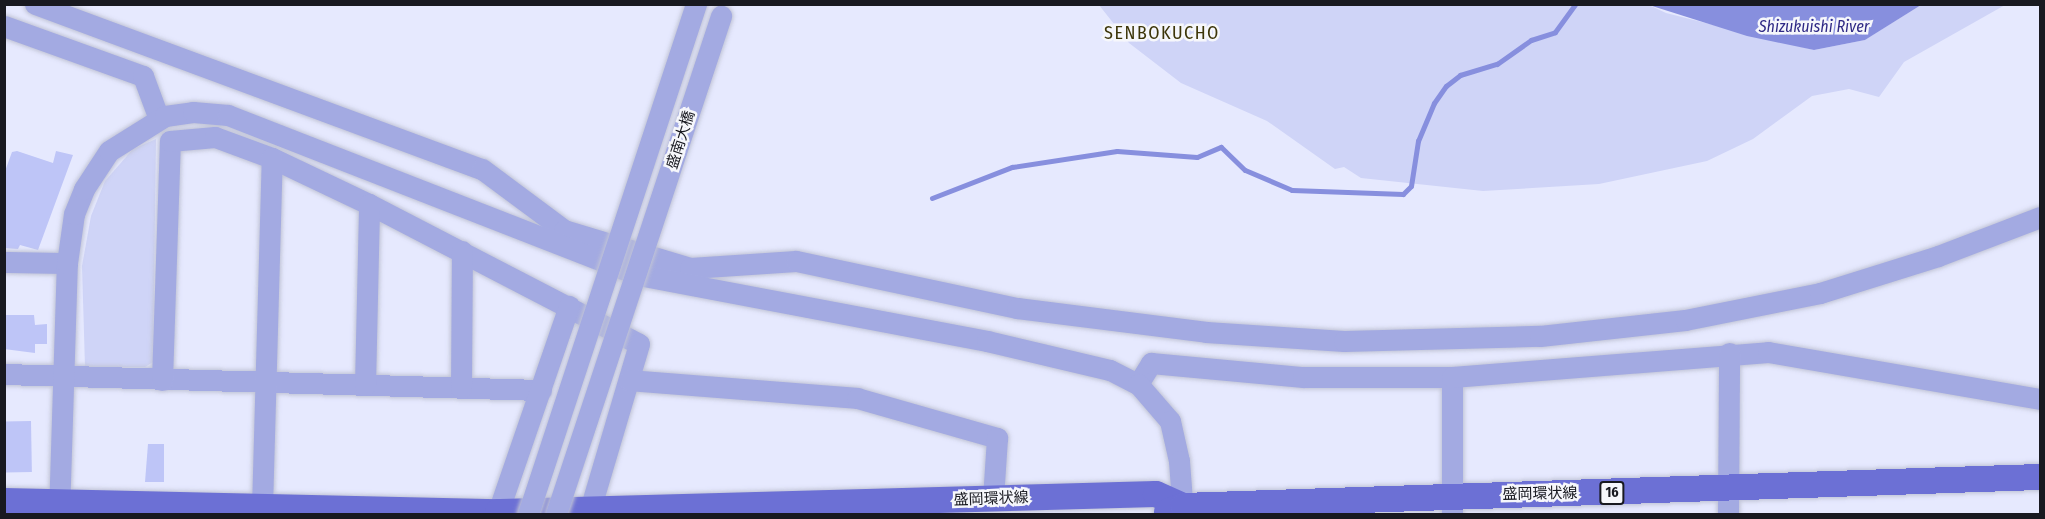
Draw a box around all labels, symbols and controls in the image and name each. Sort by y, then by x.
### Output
water label: Shizukuishi River [1759,17,1869,37]
district label: SENBOKUCHO [1104,22,1220,44]
street label: 盛南大橋 [663,109,699,171]
road number: 16 [1598,482,1626,504]
street label: 盛岡環状線 [1502,484,1578,504]
street label: 盛岡環状線 [953,489,1029,509]

